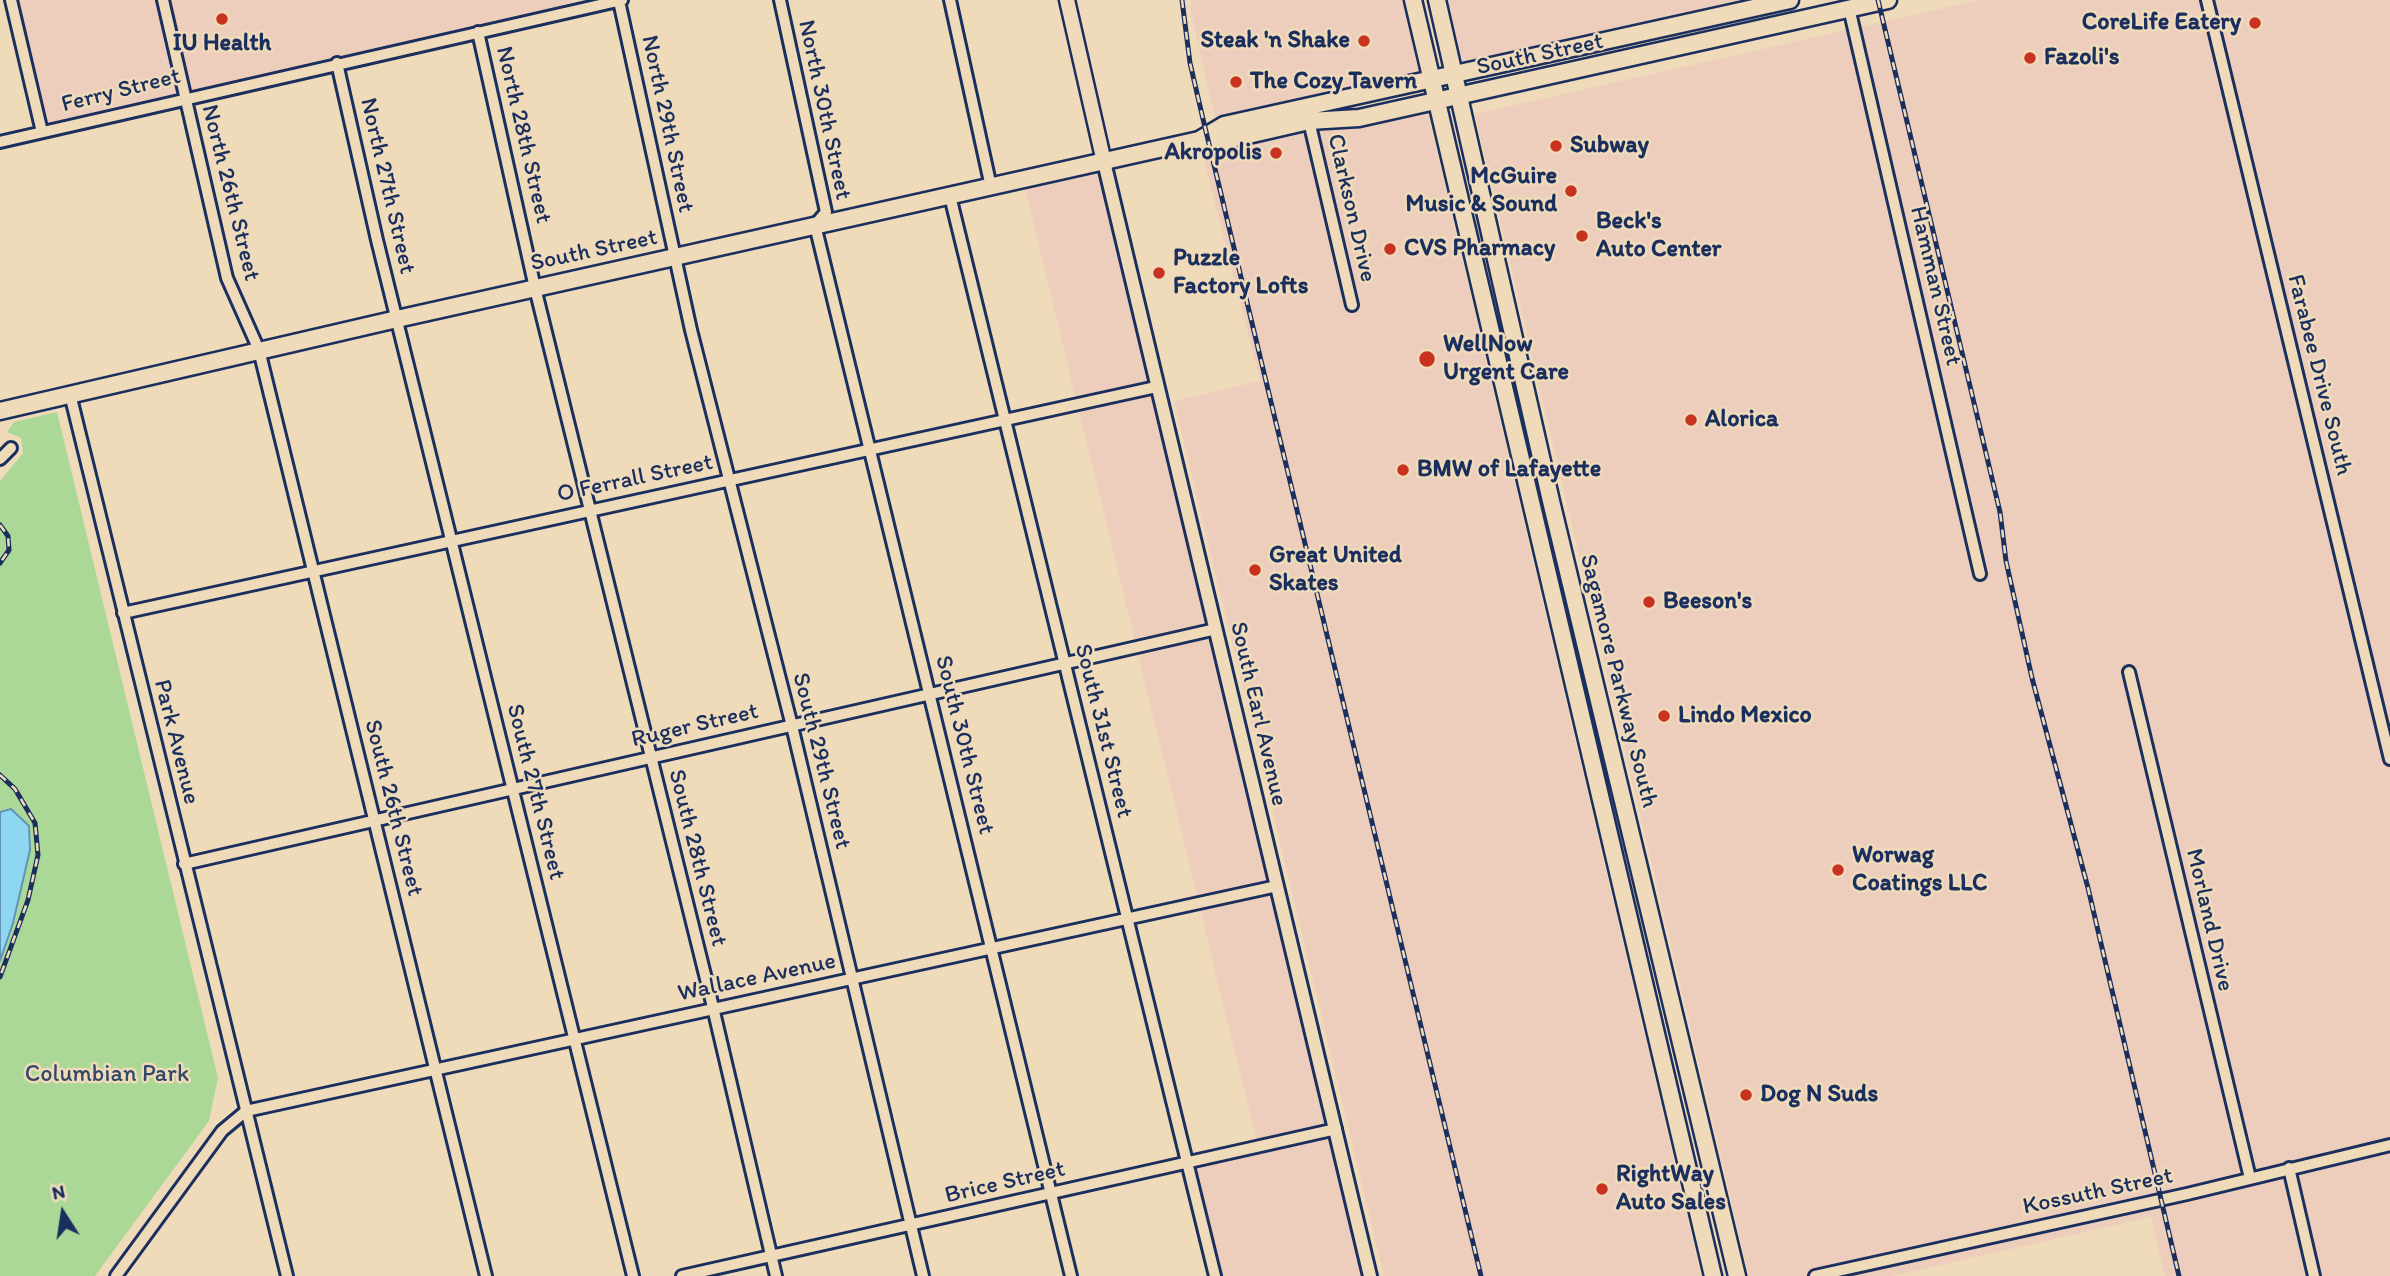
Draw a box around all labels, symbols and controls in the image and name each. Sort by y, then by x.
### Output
place label: CoreLife Eatery [2082,9,2241,37]
marker: IU Health [214,11,230,27]
marker: CoreLife Eatery [2247,15,2263,31]
street label: North 30th Street [791,17,857,203]
place label: Steak 'n Shake [1201,27,1350,55]
street label: South Street [1474,28,1606,82]
place label: IU Health [173,30,271,58]
street label: North 29th Street [634,33,700,215]
marker: Steak 'n Shake [1356,33,1372,49]
street label: North 28th Street [489,44,557,226]
place label: Fazoli's [2044,44,2120,72]
marker: Fazoli's [2022,50,2038,66]
street label: Ferry Street [58,62,184,120]
place label: The Cozy Tavern [1250,68,1417,96]
marker: The Cozy Tavern [1228,74,1244,90]
street label: North 27th Street [353,95,421,277]
street label: North 26th Street [194,102,266,284]
street label: Clarkson Drive [1320,131,1382,285]
place label: Subway [1570,132,1649,160]
marker: Subway [1548,138,1564,154]
place label: Akropolis [1164,139,1262,167]
marker: Akropolis [1268,145,1284,161]
place label: McGuire Music & Sound [1406,163,1557,219]
marker: McGuire Music & Sound [1563,183,1579,199]
street label: Hamman Street [1903,203,1967,369]
place label: Beck's Auto Center [1596,208,1721,264]
street label: South Street [528,224,660,278]
marker: Beck's Auto Center [1574,228,1590,244]
place label: CVS Pharmacy [1404,235,1555,263]
marker: CVS Pharmacy [1382,241,1398,257]
place label: Puzzle Factory Lofts [1173,245,1308,301]
marker: Puzzle Factory Lofts [1151,265,1167,281]
street label: Farabee Drive South [2280,272,2358,478]
place label: WellNow Urgent Care [1443,331,1569,387]
marker: WellNow Urgent Care [1417,349,1437,369]
place label: Alorica [1705,406,1778,434]
marker: Alorica [1683,412,1699,428]
street label: O Ferrall Street [554,448,716,510]
place label: BMW of Lafayette [1417,456,1601,484]
marker: BMW of Lafayette [1395,462,1411,478]
place label: Great United Skates [1269,542,1402,598]
street label: Sagamore Parkway South [1573,551,1663,811]
marker: Great United Skates [1247,562,1263,578]
place label: Beeson's [1663,588,1752,616]
marker: Beeson's [1641,594,1657,610]
street label: South Earl Avenue [1223,619,1293,809]
street label: South 31st Street [1067,641,1139,821]
street label: South 30th Street [928,652,1000,838]
street label: South 29th Street [785,670,857,852]
street label: Park Avenue [147,677,205,807]
street label: Ruger Street [629,697,761,755]
street label: South 27th Street [499,701,571,883]
place label: Lindo Mexico [1678,702,1812,730]
marker: Lindo Mexico [1656,708,1672,724]
street label: South 26th Street [357,717,429,899]
street label: South 28th Street [661,766,733,950]
place label: Worwag Coatings LLC [1852,842,1988,898]
street label: Morland Drive [2179,846,2239,994]
marker: Worwag Coatings LLC [1830,862,1846,878]
street label: Wallace Avenue [675,947,839,1009]
park label: Columbian Park [25,1061,189,1089]
place label: Dog N Suds [1760,1081,1878,1109]
marker: Dog N Suds [1738,1087,1754,1103]
street label: Brice Street [942,1155,1068,1211]
place label: RightWay Auto Sales [1616,1161,1726,1217]
street label: Kossuth Street [2020,1162,2176,1222]
north arrow [28,1178,98,1248]
text: N [50,1179,67,1205]
marker: RightWay Auto Sales [1594,1181,1610,1197]

